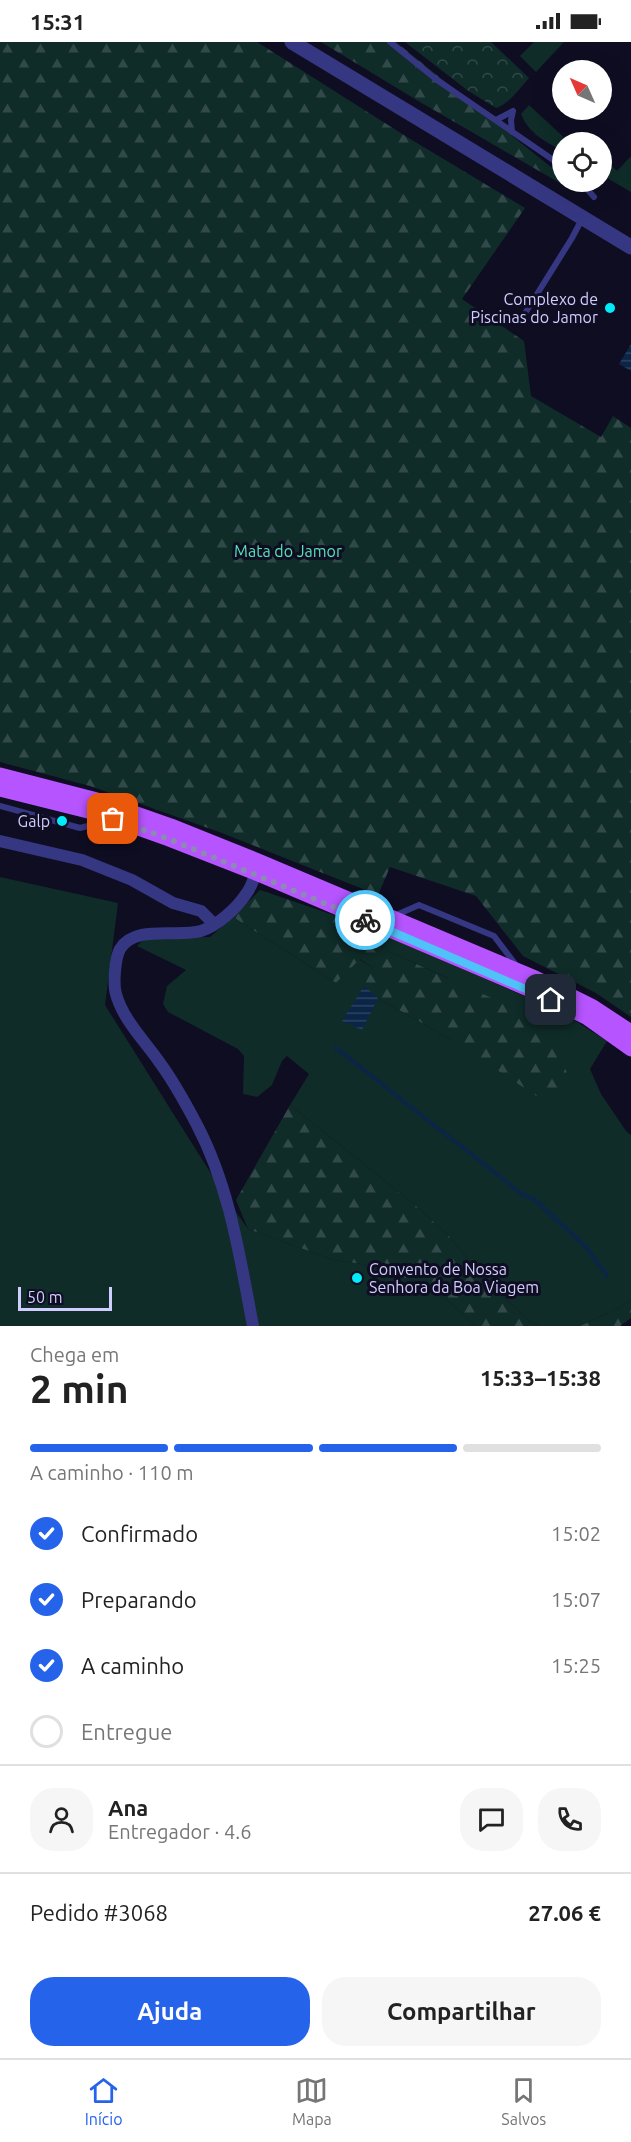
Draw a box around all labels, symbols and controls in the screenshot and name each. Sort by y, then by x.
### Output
text: 15:31 [30,9,85,34]
north arrow [552,60,612,120]
map controls [552,60,612,192]
button: locate [552,132,612,192]
place label: Complexo de Piscinas do Jamor [471,290,598,326]
marker: Complexo de Piscinas do Jamor [603,301,617,315]
park label: Mata do Jamor [234,542,342,560]
pin [87,793,138,844]
icon: bag [96,802,129,835]
place label: Galp [18,812,50,830]
marker: Galp [55,814,69,828]
courier [335,890,395,950]
icon: bike [349,904,382,937]
pin [525,974,576,1025]
icon: home [534,983,567,1016]
place label: Convento de Nossa Senhora da Boa Viagem [369,1260,539,1296]
marker: Convento de Nossa Senhora da Boa Viagem [350,1271,364,1285]
scale bar [18,1284,112,1312]
text: 50 m [27,1288,63,1306]
text: Chega em [30,1343,119,1366]
text: 15:33–15:38 [480,1365,601,1390]
text: 2 min [30,1367,129,1410]
text: A caminho · 110 m [30,1461,194,1484]
icon: check [30,1517,63,1550]
text: Confirmado [81,1521,198,1546]
text: 15:02 [551,1522,601,1545]
icon: check [30,1583,63,1616]
text: Preparando [81,1587,197,1612]
text: 15:07 [551,1588,601,1611]
icon: check [30,1649,63,1682]
text: A caminho [81,1653,184,1678]
text: 15:25 [551,1654,601,1677]
text: Entregue [81,1719,172,1744]
button: person [30,1788,93,1851]
button: chat [460,1788,523,1851]
button: phone [538,1788,601,1851]
text: Ana [108,1795,148,1820]
text: Entregador · 4.6 [108,1820,251,1843]
text: Pedido #3068 [30,1900,168,1925]
text: 27.06 € [528,1900,601,1925]
button: Ajuda [30,1977,310,2046]
button: Compartilhar [322,1977,601,2046]
tab: Início [85,2074,123,2128]
tab: Mapa [292,2074,332,2128]
tab: Salvos [501,2074,546,2128]

